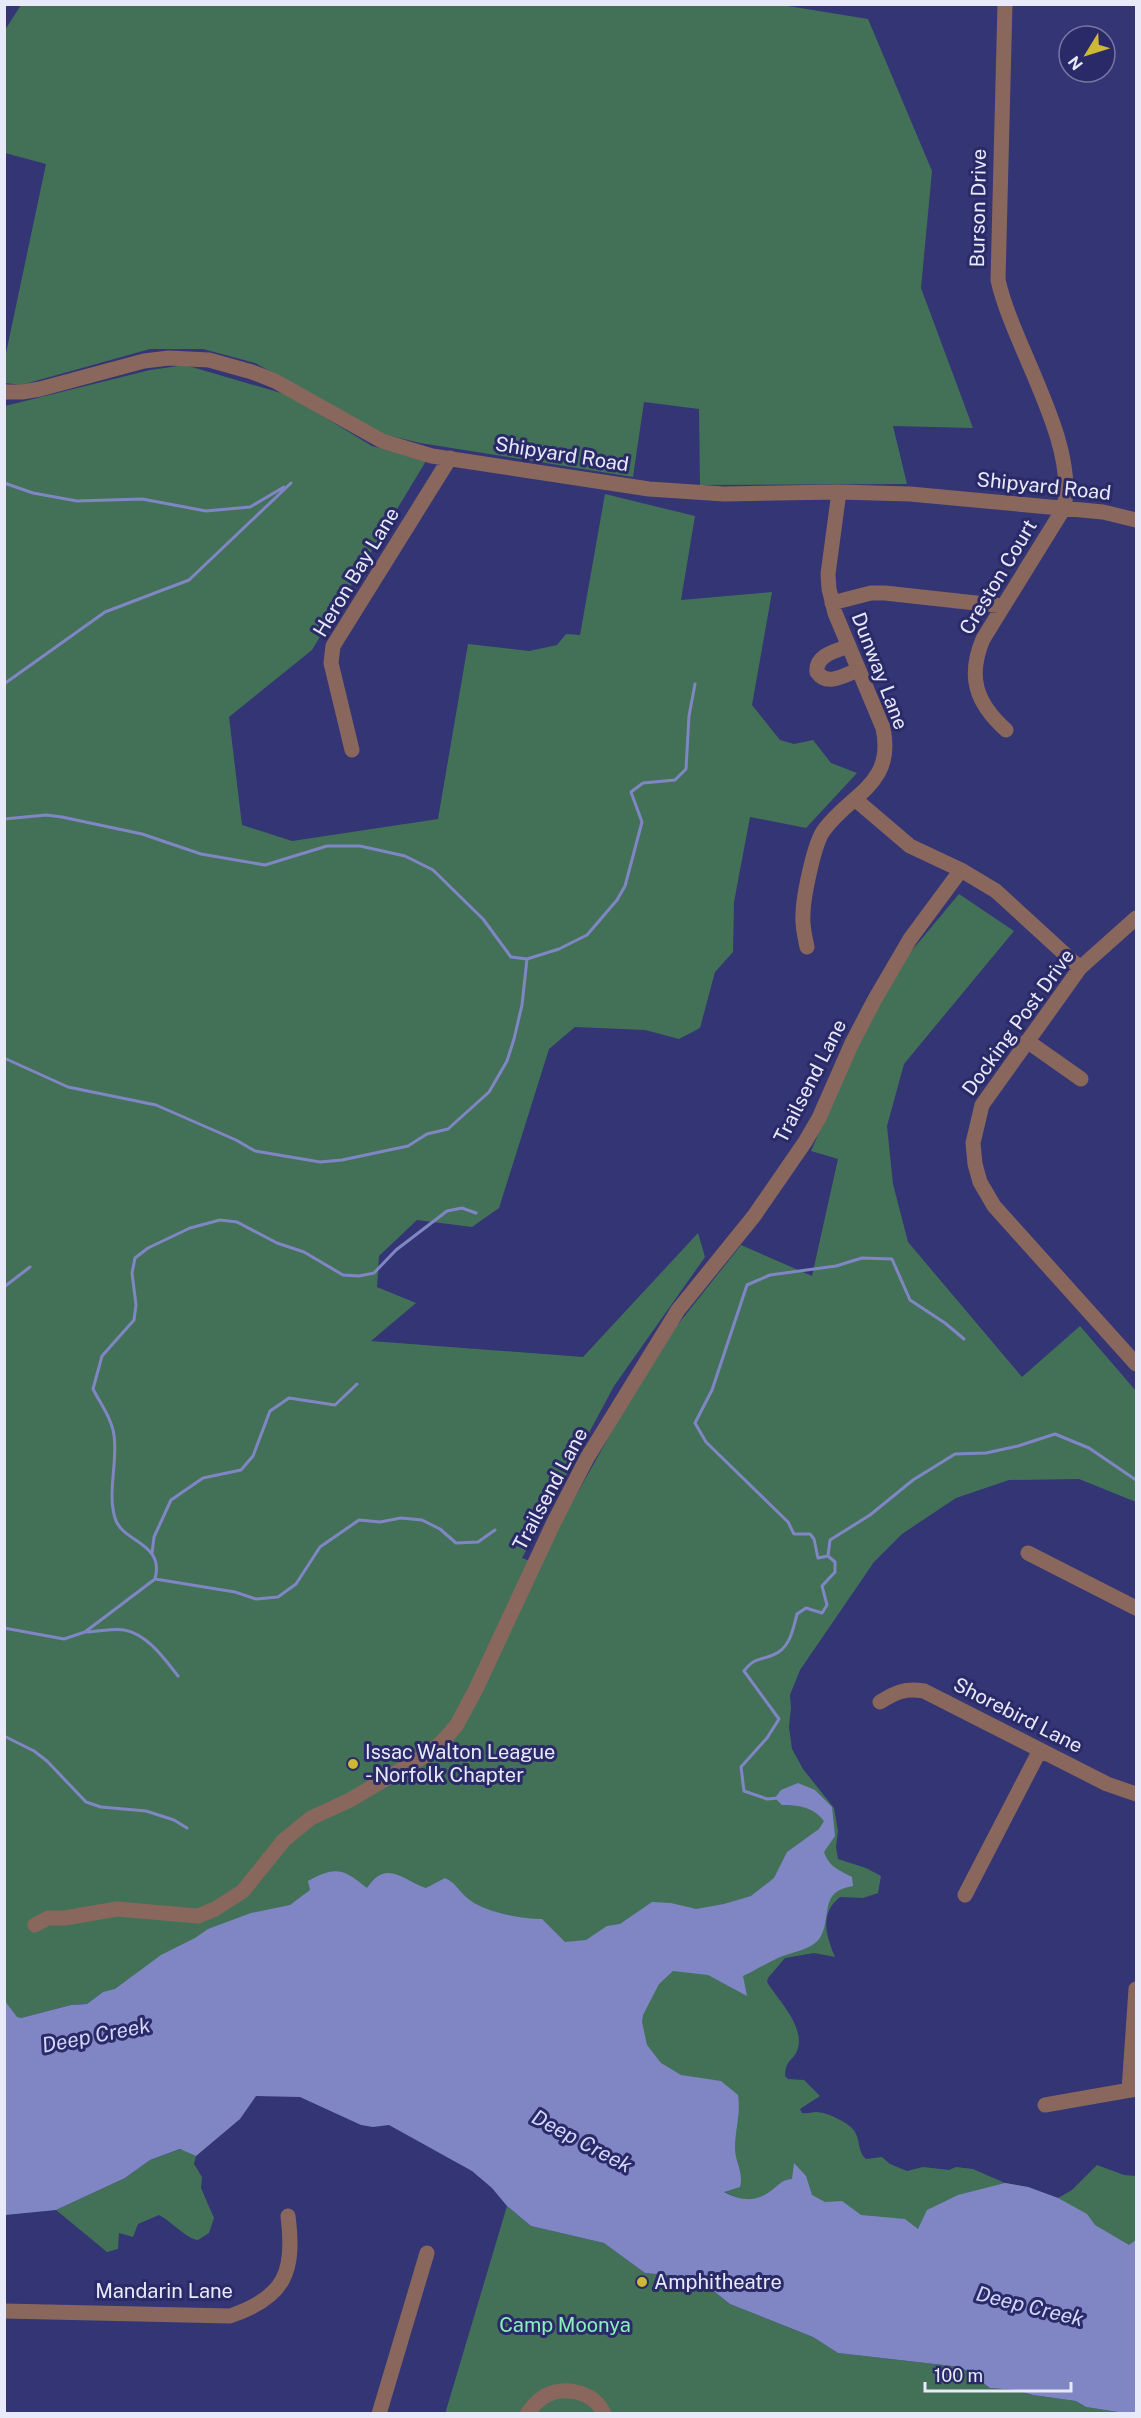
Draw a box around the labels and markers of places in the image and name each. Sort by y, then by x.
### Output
place label: Issac Walton League - Norfolk Chapter [365,1740,555,1787]
marker: Issac Walton League - Norfolk Chapter [346,1757,360,1771]
place label: Amphitheatre [654,2270,782,2294]
marker: Amphitheatre [635,2275,649,2289]

